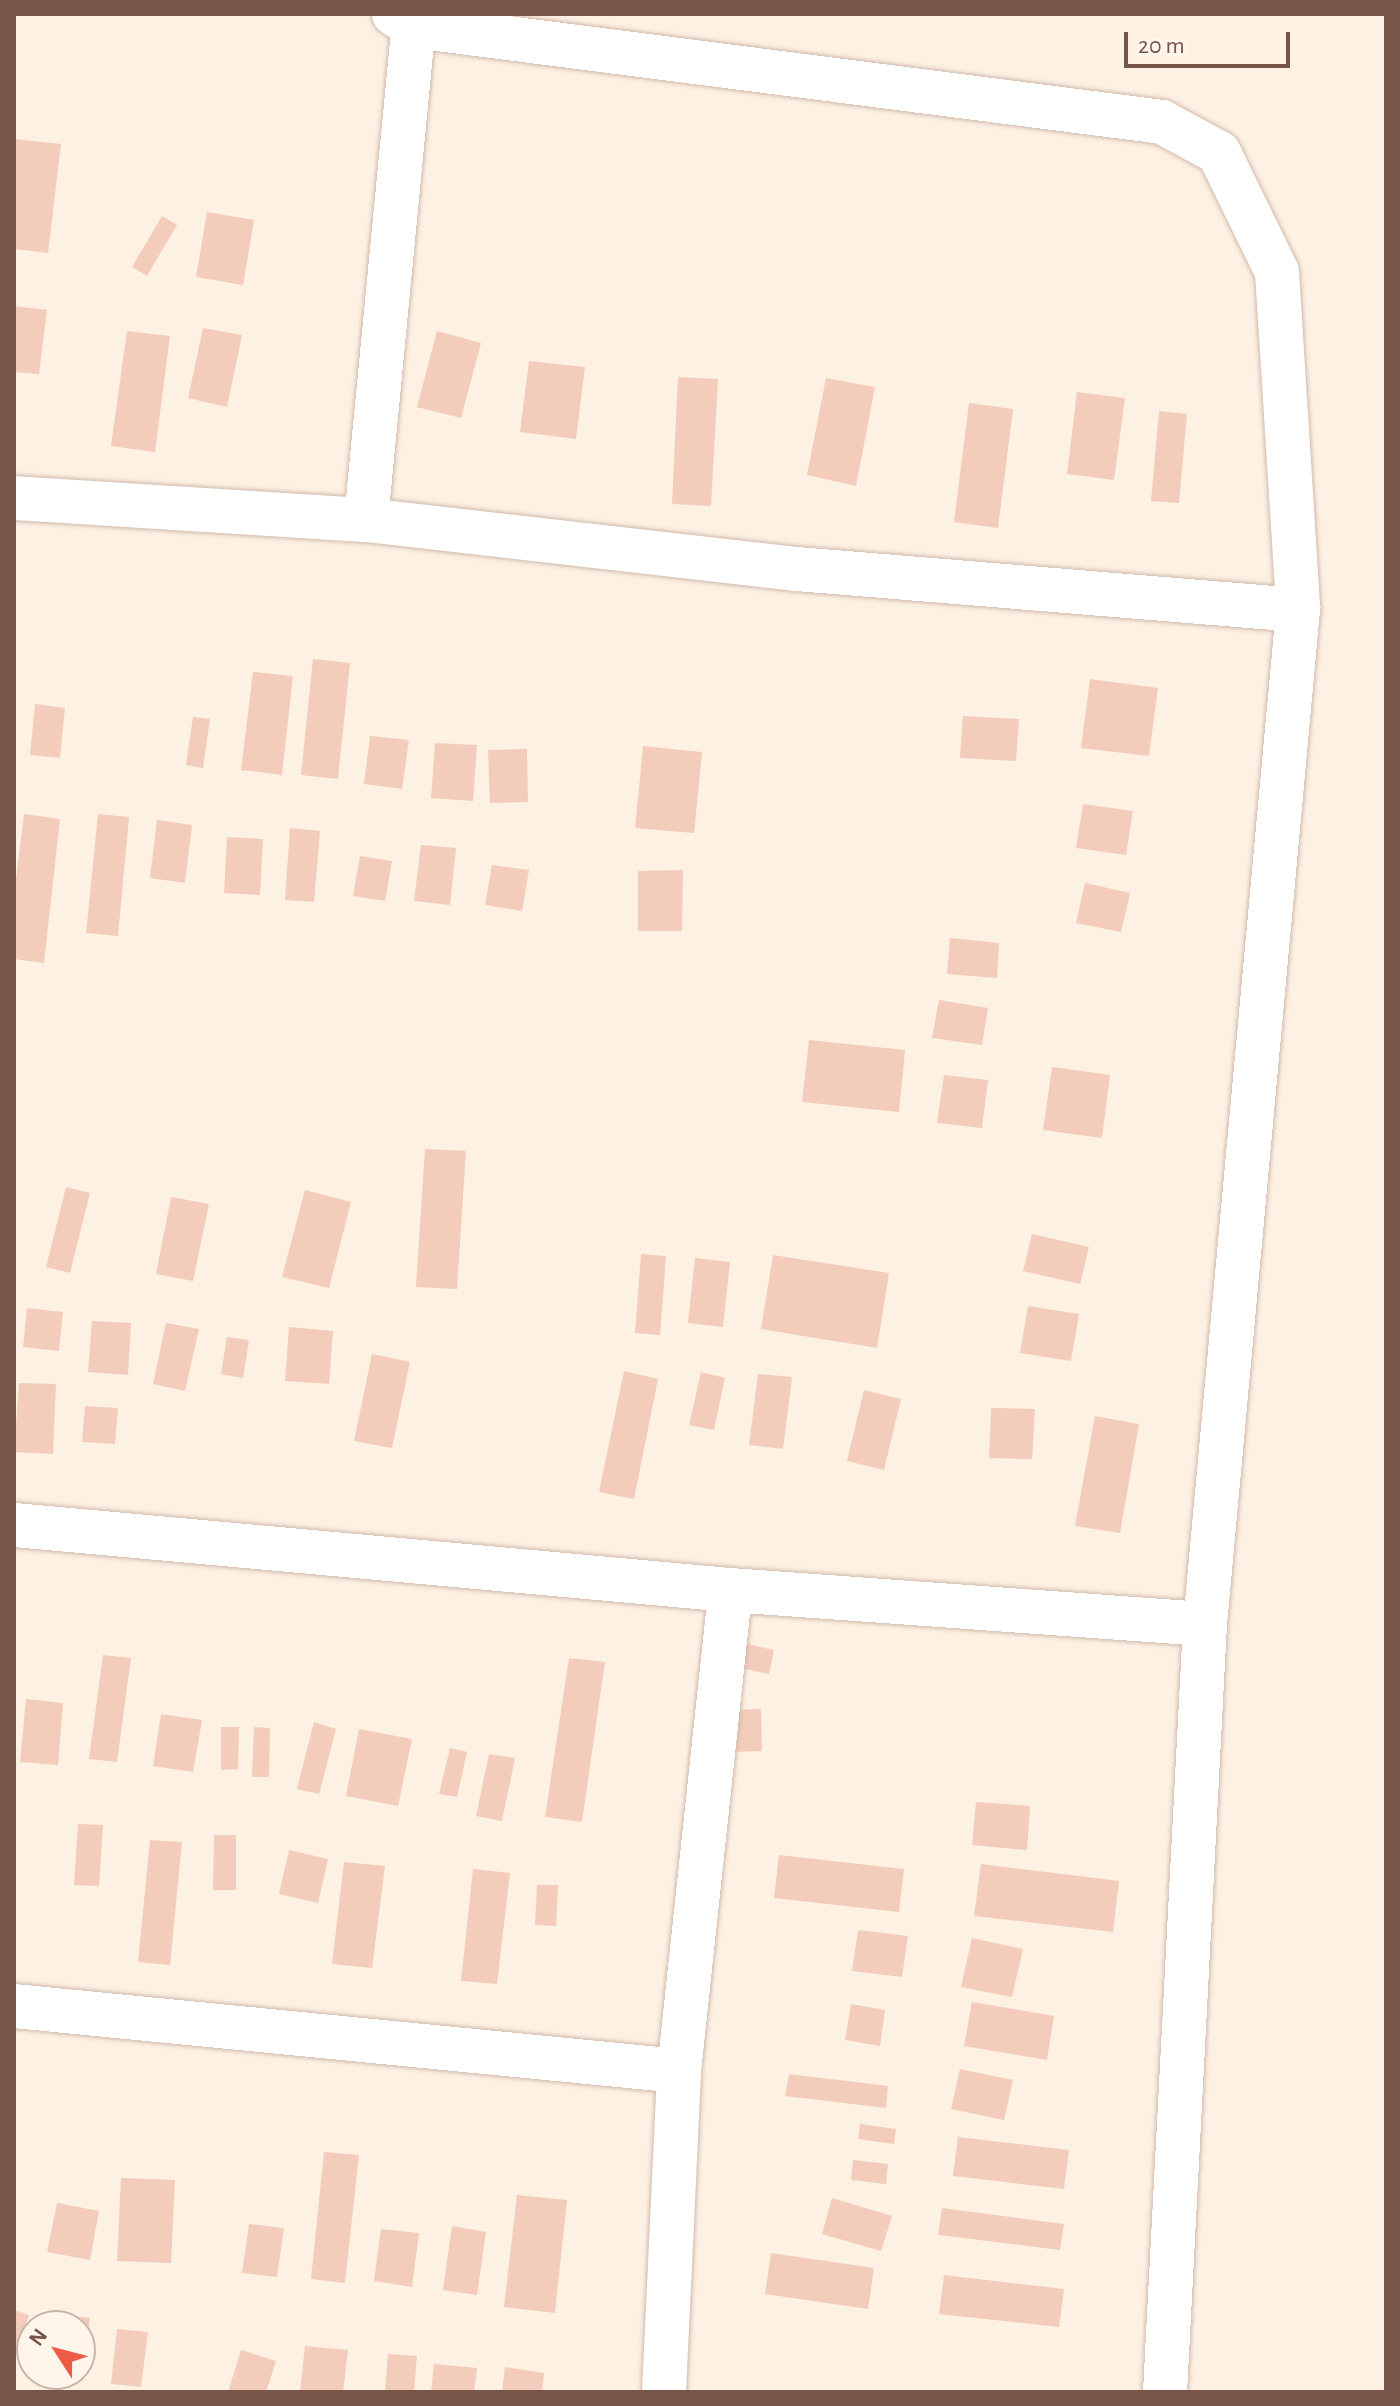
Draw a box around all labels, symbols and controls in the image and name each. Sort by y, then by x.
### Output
scale bar [1128,16,1294,66]
text: 20 m [1138,34,1185,58]
north arrow [16,2310,96,2390]
text: N [25,2324,52,2350]

